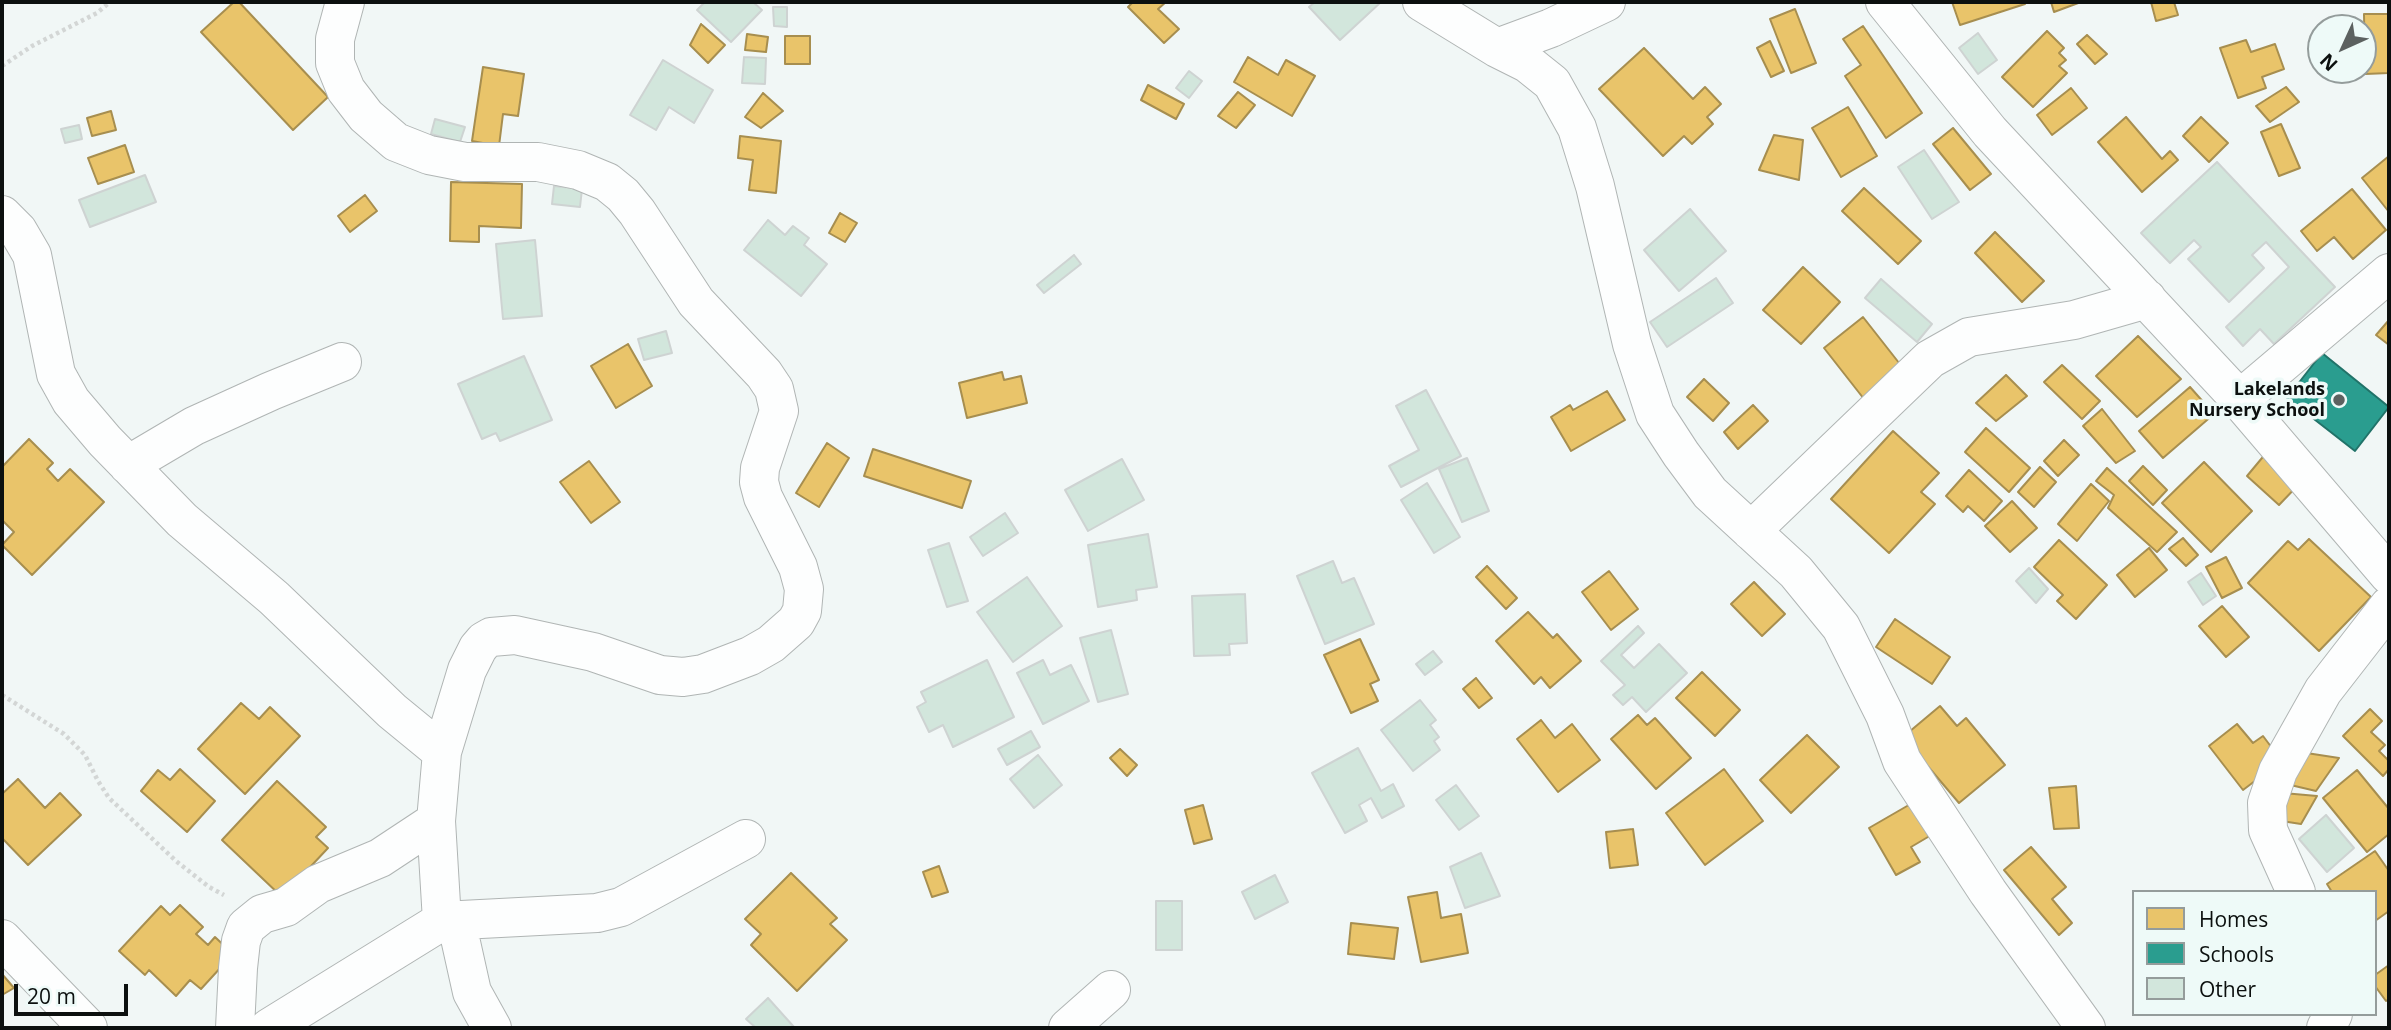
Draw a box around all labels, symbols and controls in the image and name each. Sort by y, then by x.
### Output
north arrow [2307,14,2377,84]
text: N [2314,48,2343,77]
place label: Lakelands Nursery School [2189,379,2325,422]
marker: Lakelands Nursery School [2331,392,2347,408]
legend [2132,890,2377,1016]
text: Homes [2199,905,2268,933]
text: Schools [2199,940,2274,968]
scale bar [18,970,131,1014]
text: Other [2199,975,2256,1003]
text: 20 m [27,982,76,1010]

